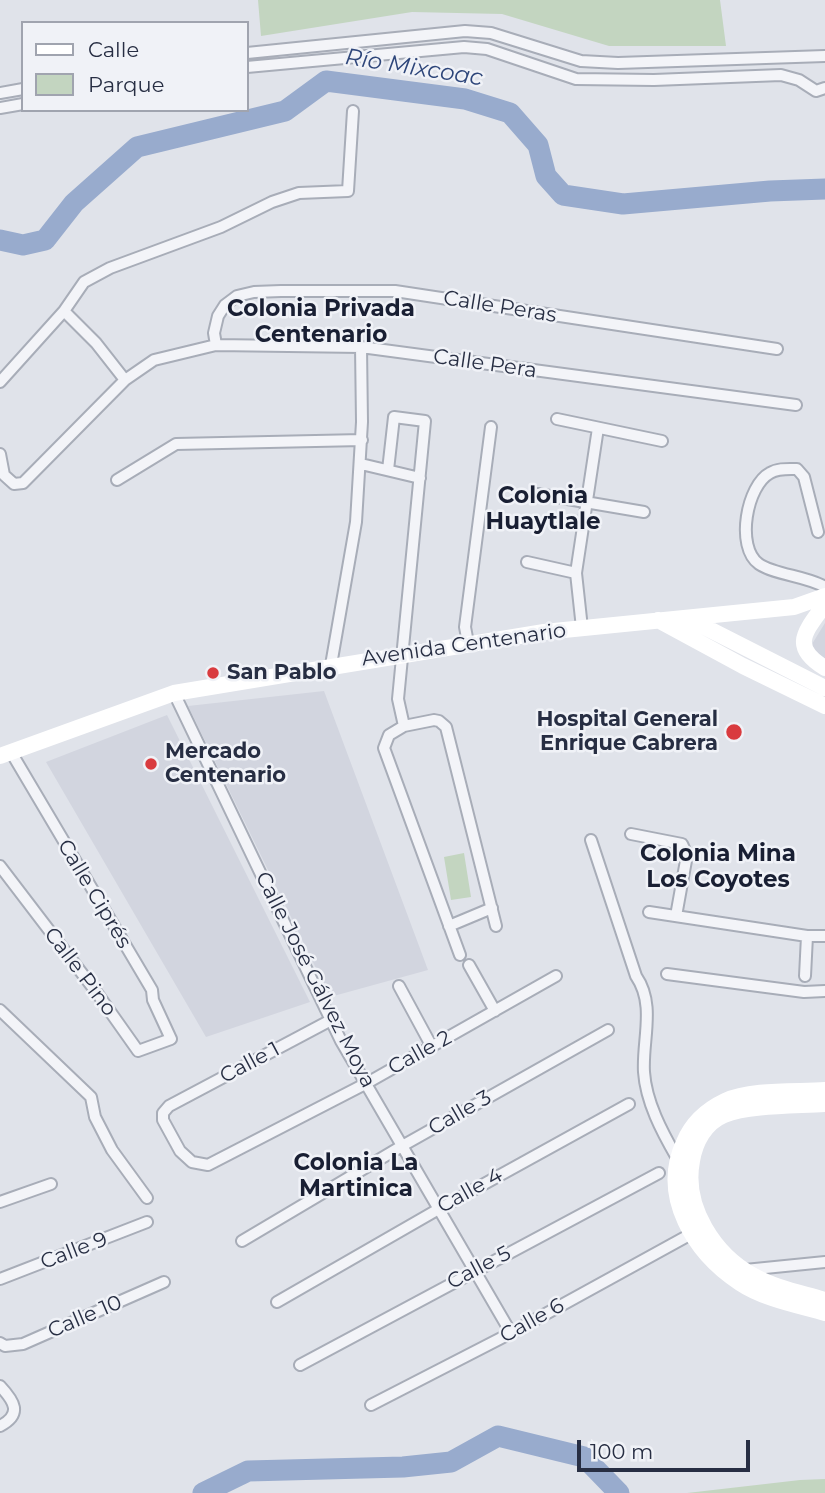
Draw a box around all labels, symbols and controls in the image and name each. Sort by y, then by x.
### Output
legend [21,21,248,112]
text: Calle [88,37,139,62]
water label: Río Mixcoac [343,43,485,93]
text: Parque [88,72,164,97]
street label: Calle Peras [442,286,558,328]
district label: Colonia Privada Centenario [227,295,415,349]
street label: Calle Pera [432,344,538,384]
district label: Colonia Huaytlale [486,482,600,536]
street label: Avenida Centenario [360,618,568,672]
place label: San Pablo [227,660,336,686]
marker: San Pablo [205,665,221,681]
place label: Hospital General Enrique Cabrera [537,707,718,757]
marker: Hospital General Enrique Cabrera [724,722,744,742]
place label: Mercado Centenario [165,739,286,789]
marker: Mercado Centenario [143,756,159,772]
street label: Calle Ciprés [52,835,136,953]
district label: Colonia Mina Los Coyotes [640,840,796,894]
street label: Calle José Gálvez Moya [249,868,381,1092]
street label: Calle Pino [38,923,122,1021]
street label: Calle 2 [384,1025,456,1081]
street label: Calle 1 [216,1037,284,1089]
street label: Calle 3 [424,1085,496,1141]
district label: Colonia La Martinica [294,1149,418,1203]
street label: Calle 4 [433,1163,507,1219]
street label: Calle 9 [37,1227,111,1275]
street label: Calle 5 [443,1241,515,1295]
street label: Calle 10 [44,1290,126,1344]
street label: Calle 6 [496,1293,568,1349]
scale bar [580,1426,753,1470]
text: 100 m [590,1439,653,1464]

